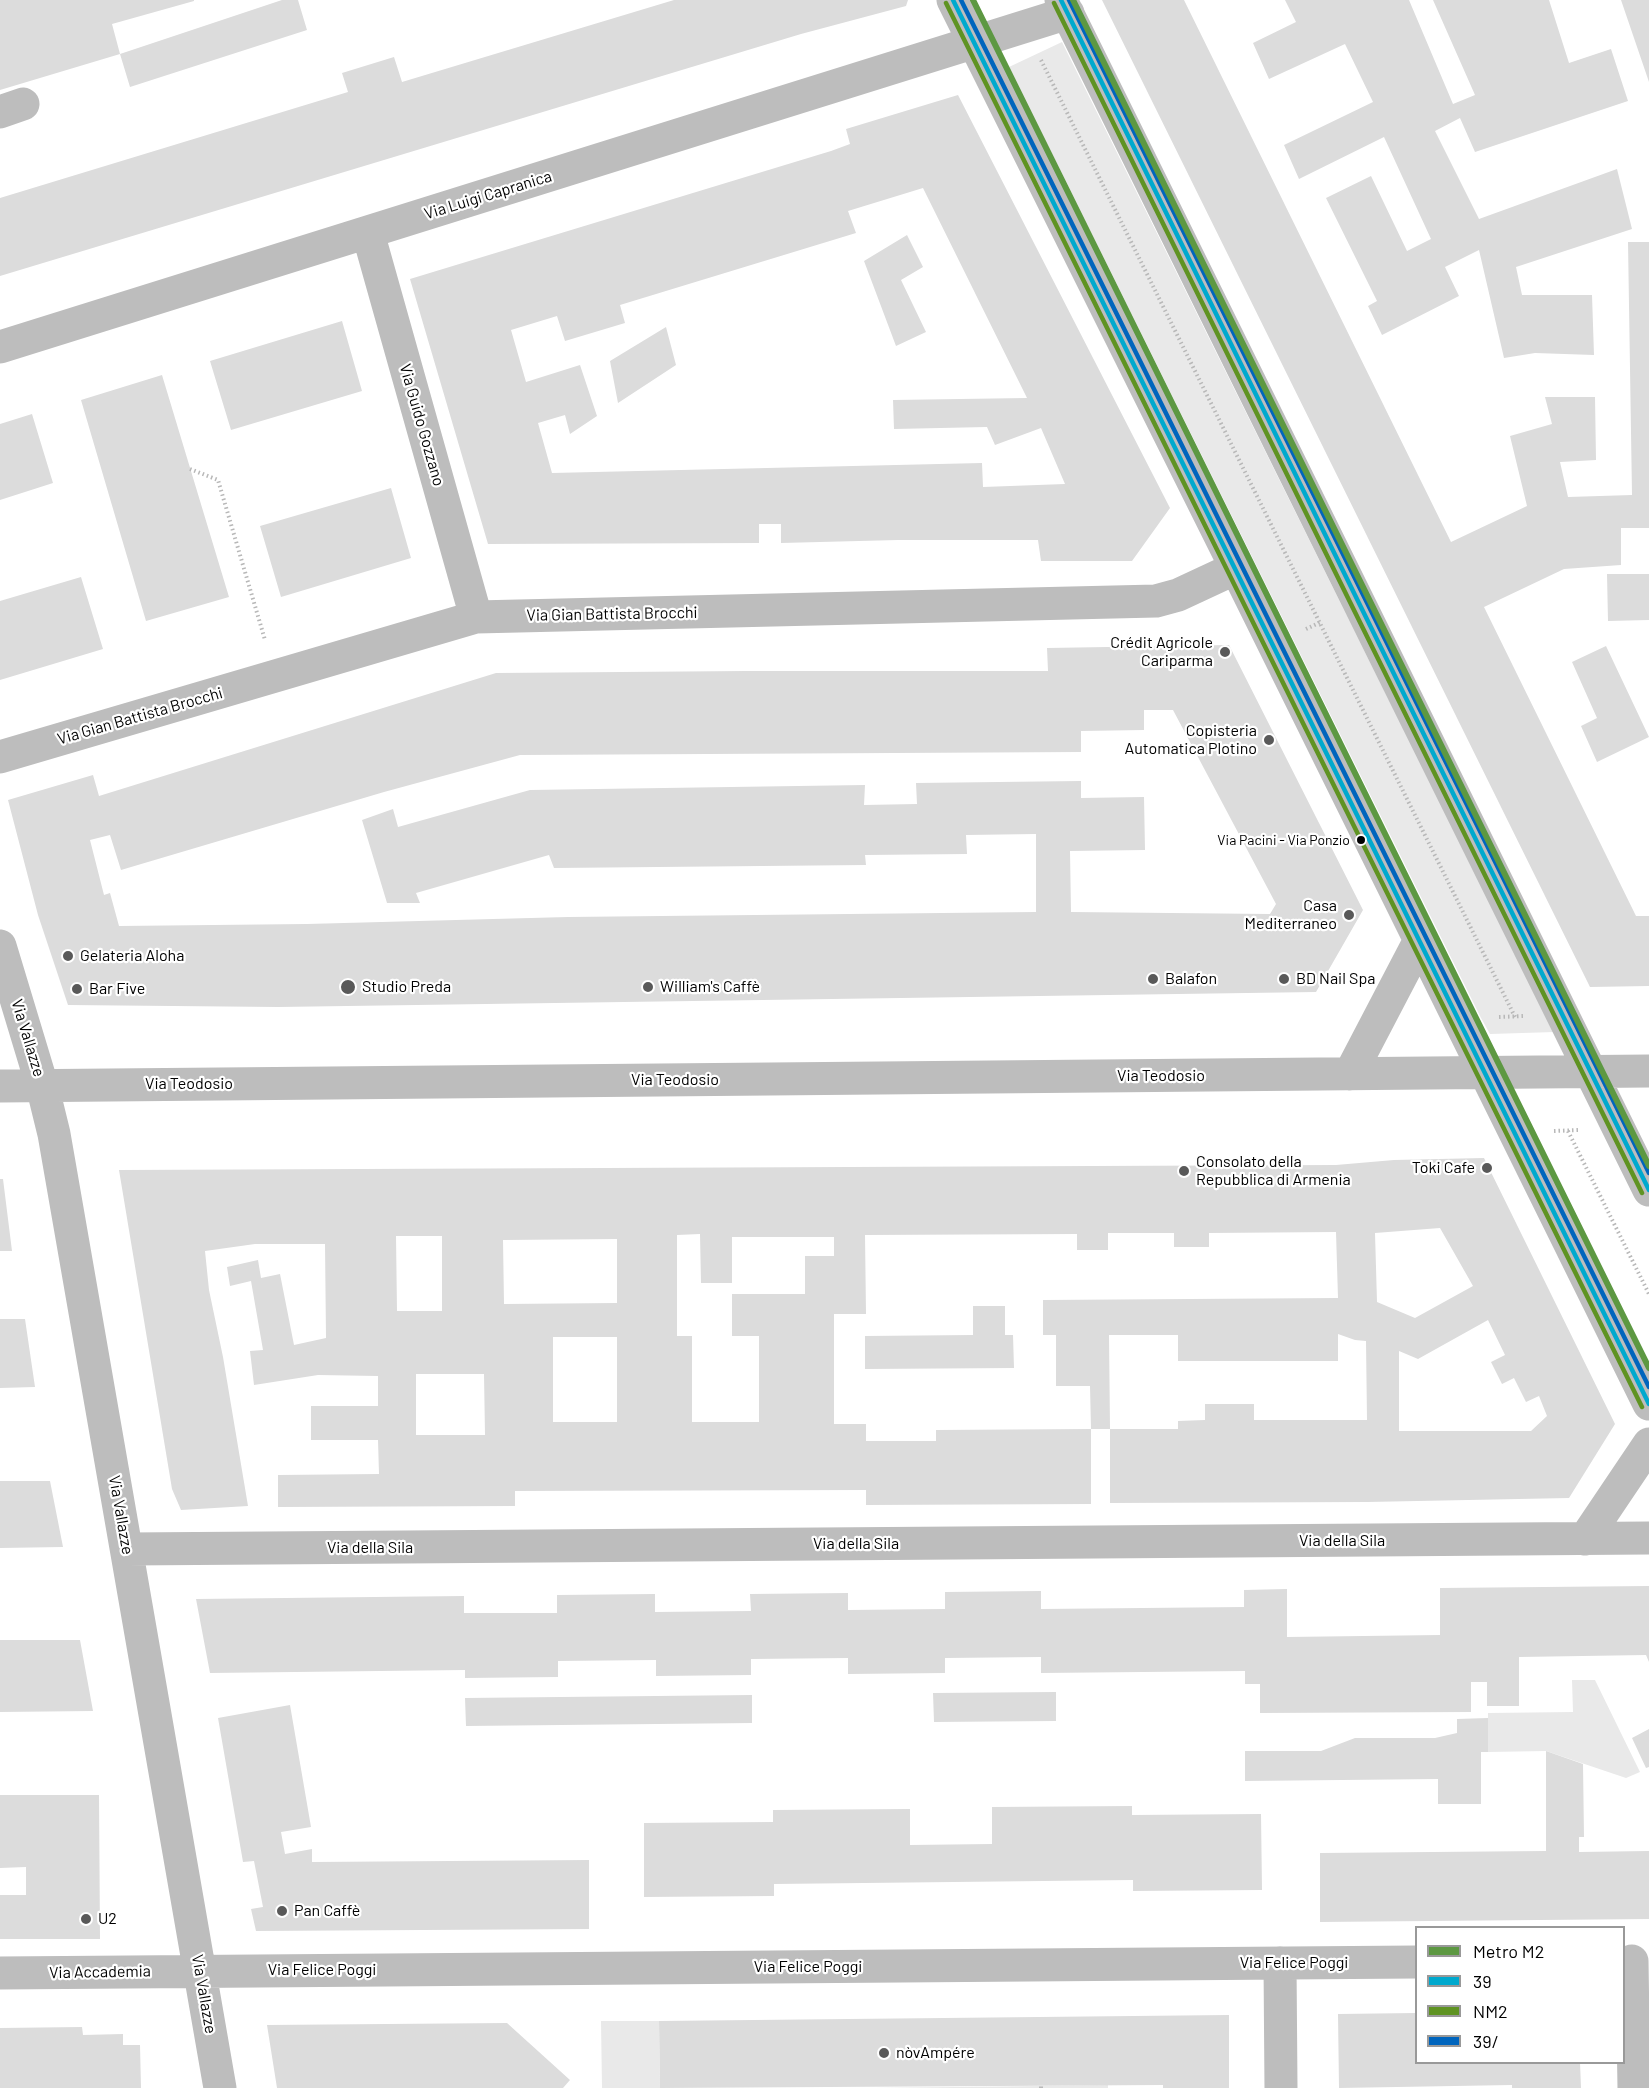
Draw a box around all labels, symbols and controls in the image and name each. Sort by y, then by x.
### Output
street label: Via Luigi Capranica [422,166,554,224]
street label: Via Guido Gozzano [395,362,449,488]
street label: Via Gian Battista Brocchi [526,603,698,625]
place label: Crédit Agricole Cariparma [1110,633,1213,671]
marker: Crédit Agricole Cariparma [1218,645,1232,659]
street label: Via Gian Battista Brocchi [55,683,225,749]
place label: Copisteria Automatica Plotino [1125,721,1257,759]
marker: Copisteria Automatica Plotino [1262,733,1276,747]
place label: Via Pacini - Via Ponzio [1217,832,1350,848]
marker: Via Pacini - Via Ponzio [1355,834,1367,846]
place label: Casa Mediterraneo [1245,896,1337,934]
marker: Casa Mediterraneo [1342,908,1356,922]
place label: Gelateria Aloha [80,946,184,966]
marker: Gelateria Aloha [61,949,75,963]
place label: Balafon [1165,969,1217,989]
place label: BD Nail Spa [1296,969,1375,989]
marker: Balafon [1146,972,1160,986]
marker: BD Nail Spa [1277,972,1291,986]
place label: Studio Preda [362,977,451,997]
place label: William's Caffè [660,977,760,997]
marker: Studio Preda [339,978,357,996]
place label: Bar Five [89,979,145,999]
marker: William's Caffè [641,980,655,994]
marker: Bar Five [70,982,84,996]
street label: Via Vallazze [7,997,49,1079]
street label: Via Teodosio [1117,1066,1205,1086]
street label: Via Teodosio [631,1070,719,1090]
street label: Via Teodosio [145,1074,233,1094]
place label: Consolato della Repubblica di Armenia [1196,1152,1351,1190]
place label: Toki Cafe [1412,1158,1475,1178]
marker: Toki Cafe [1480,1161,1494,1175]
marker: Consolato della Repubblica di Armenia [1177,1164,1191,1178]
street label: Via Vallazze [105,1474,137,1556]
street label: Via della Sila [1299,1531,1385,1551]
street label: Via della Sila [813,1534,899,1554]
street label: Via della Sila [327,1538,413,1558]
place label: Pan Caffè [294,1901,360,1921]
marker: Pan Caffè [275,1904,289,1918]
place label: U2 [98,1909,117,1929]
marker: U2 [79,1912,93,1926]
legend [1415,1926,1625,2064]
text: Metro M2 [1473,1940,1544,1962]
street label: Via Vallazze [188,1953,220,2035]
street label: Via Felice Poggi [1240,1953,1348,1973]
street label: Via Felice Poggi [754,1957,862,1977]
street label: Via Felice Poggi [268,1960,376,1980]
street label: Via Accademia [49,1962,151,1982]
text: 39 [1473,1970,1492,1992]
text: NM2 [1473,2000,1508,2022]
text: 39/ [1473,2030,1499,2052]
place label: nòvAmpére [896,2043,975,2063]
marker: nòvAmpére [877,2046,891,2060]

